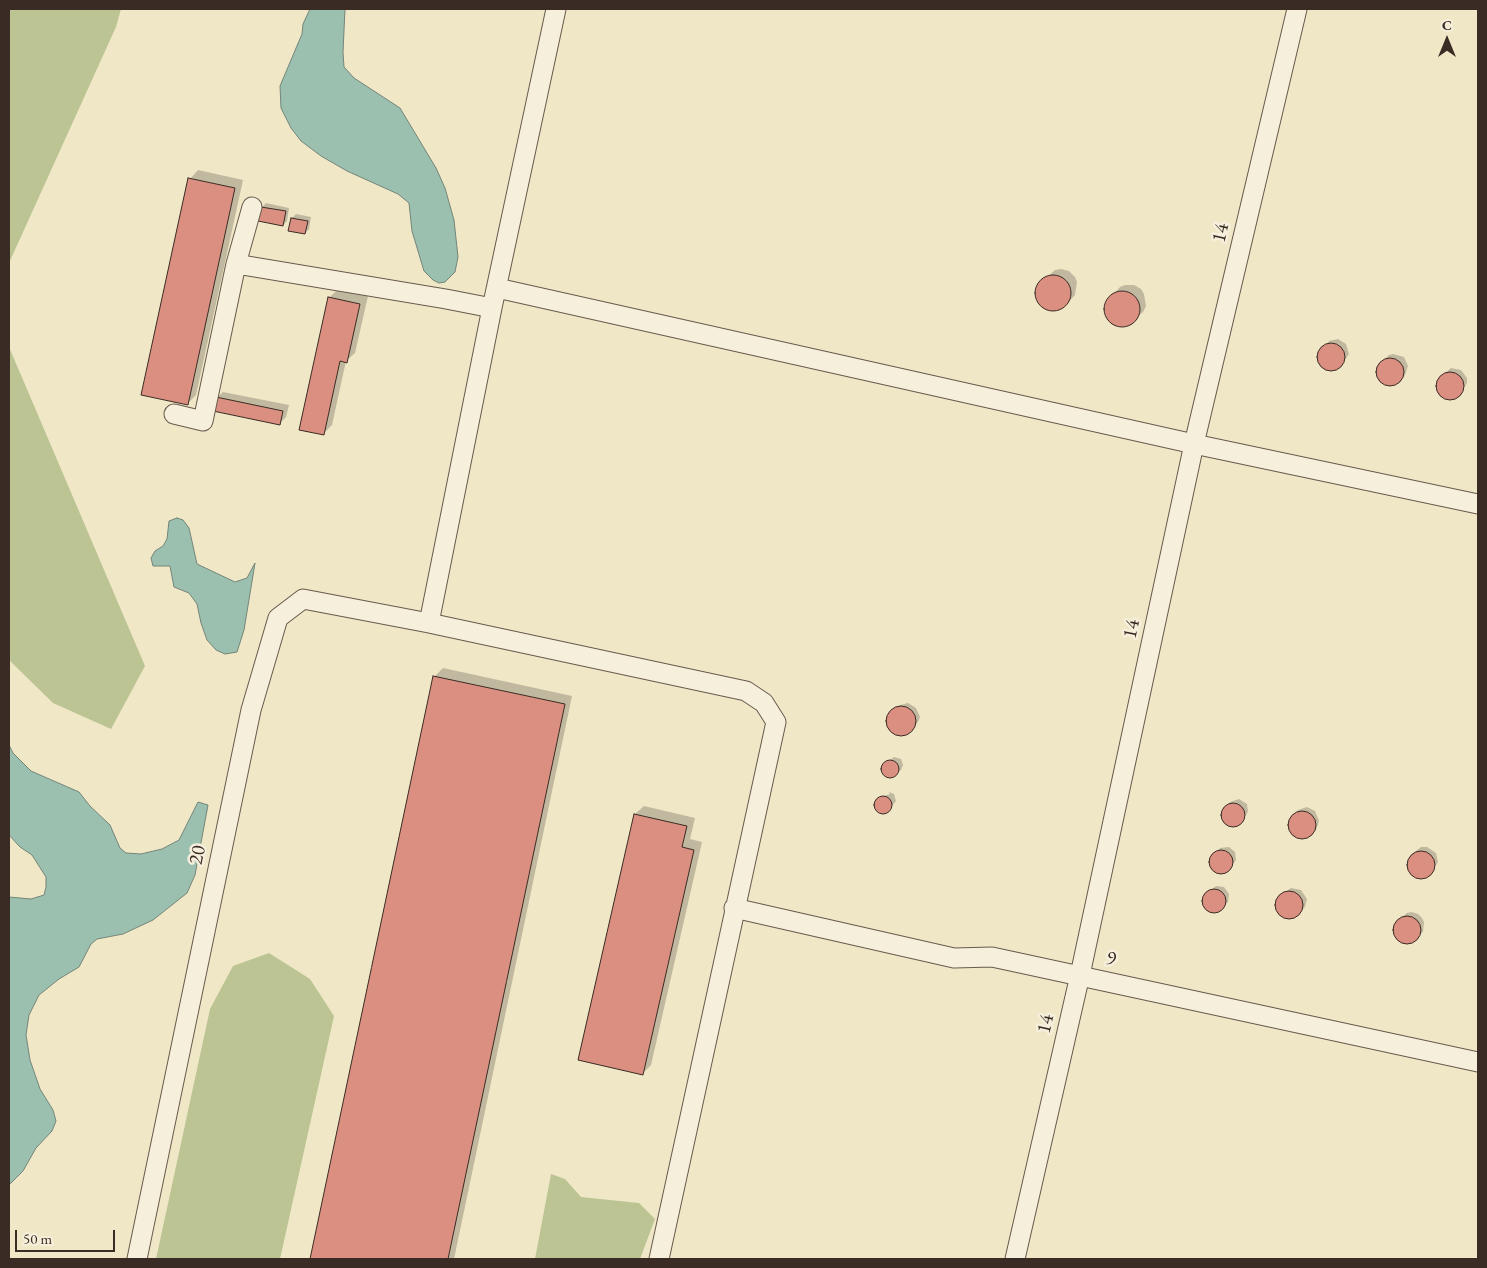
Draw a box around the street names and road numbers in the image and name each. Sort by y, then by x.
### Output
street label: 14 [1207,221,1235,245]
street label: 14 [1118,617,1146,641]
street label: 20 [184,843,212,867]
street label: 9 [1104,946,1118,972]
street label: 14 [1032,1012,1060,1036]

